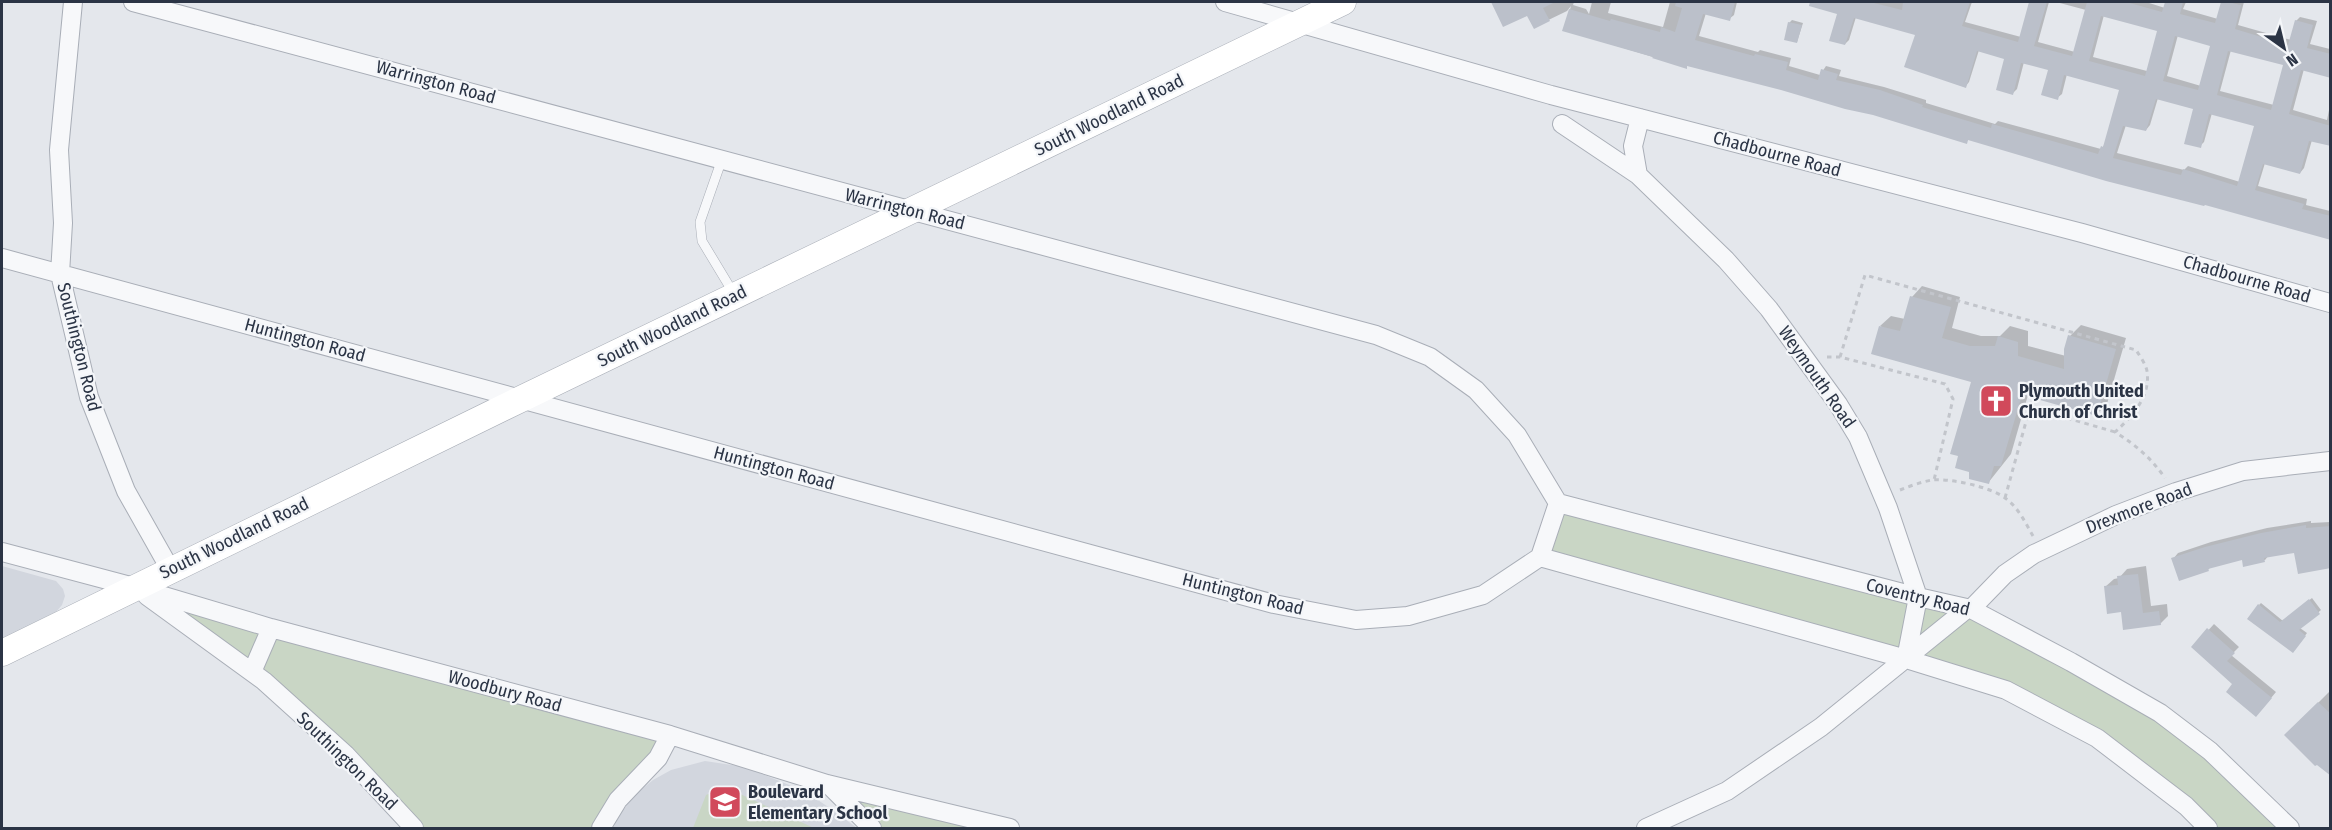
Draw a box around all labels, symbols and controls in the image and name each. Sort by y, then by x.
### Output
north arrow [2254,18,2314,78]
text: N [2283,49,2301,71]
street label: Warrington Road [374,55,498,109]
street label: South Woodland Road [1031,69,1187,161]
street label: Chadbourne Road [1711,126,1843,182]
street label: Warrington Road [843,183,967,235]
street label: Chadbourne Road [2181,250,2313,308]
street label: Southington Road [52,280,106,414]
street label: South Woodland Road [594,280,750,372]
street label: Huntington Road [242,313,368,367]
street label: Weymouth Road [1774,322,1860,432]
place label: Plymouth United Church of Christ [2019,380,2144,423]
church icon: Plymouth United Church of Christ [1978,383,2014,419]
street label: Huntington Road [711,441,837,495]
street label: Drexmore Road [2083,478,2195,538]
street label: South Woodland Road [156,492,312,584]
street label: Huntington Road [1180,568,1306,620]
street label: Coventry Road [1864,573,1972,621]
street label: Woodbury Road [446,665,564,717]
street label: Southington Road [292,707,402,815]
place label: Boulevard Elementary School [748,781,887,824]
school or university icon: Boulevard Elementary School [707,784,743,820]

